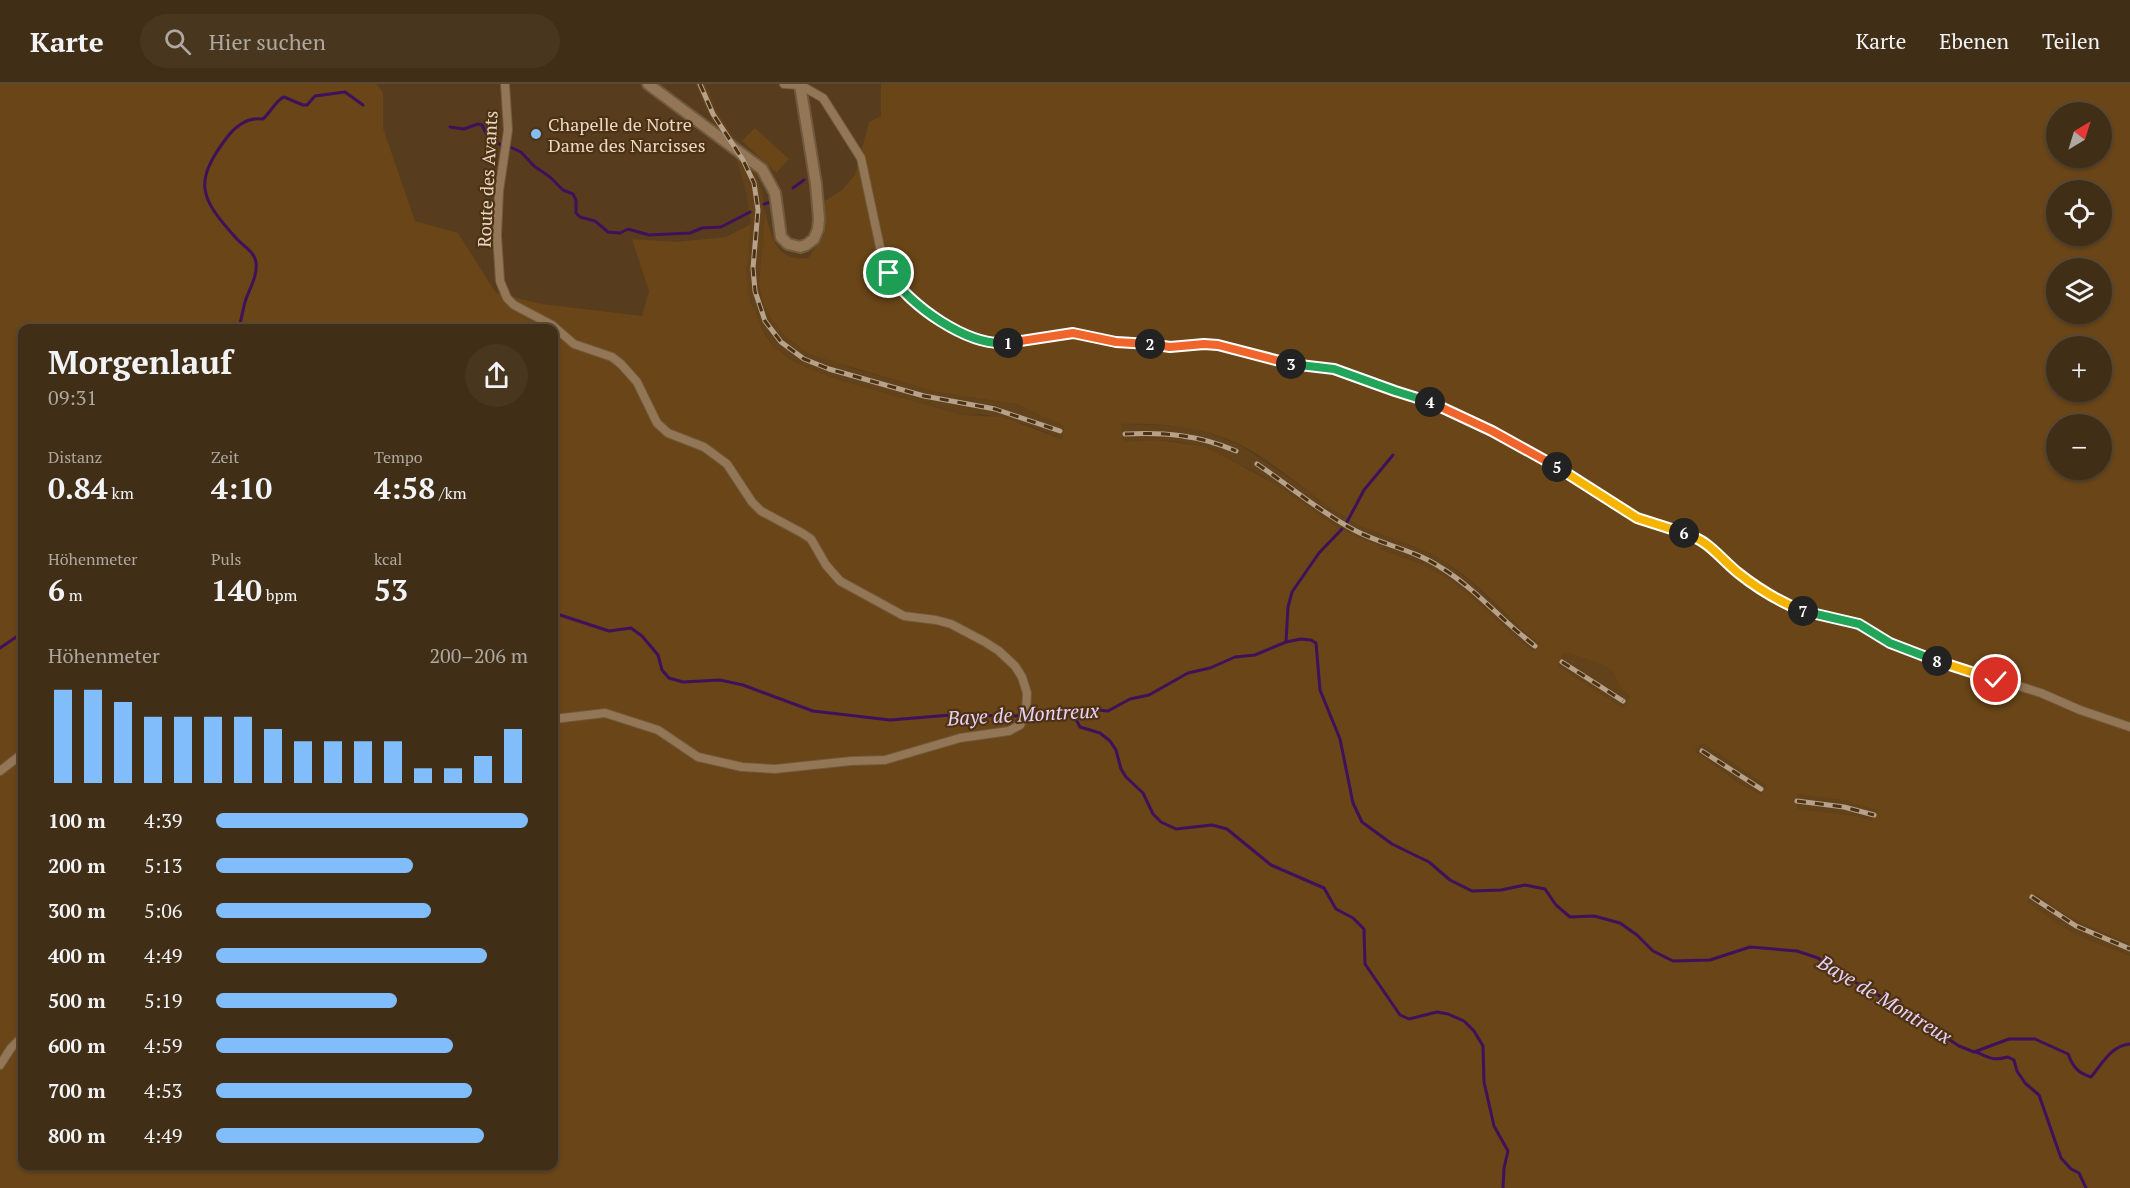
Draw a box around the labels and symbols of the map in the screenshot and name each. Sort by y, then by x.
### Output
north arrow [2046,102,2112,168]
street label: Route des Avants [471,110,503,248]
place label: Chapelle de Notre Dame des Narcisses [548,112,705,157]
marker: Chapelle de Notre Dame des Narcisses [529,127,543,141]
pin [863,247,914,298]
pin: 1 [993,328,1023,358]
pin: 2 [1135,329,1165,359]
pin: 3 [1276,349,1306,379]
pin: 4 [1415,387,1445,417]
pin: 5 [1542,452,1572,482]
pin: 6 [1669,518,1699,548]
pin: 7 [1788,596,1818,626]
pin: 8 [1922,646,1952,676]
pin [1970,654,2021,705]
water label: Baye de Montreux [945,696,1101,732]
water label: Baye de Montreux [1812,948,1958,1050]

